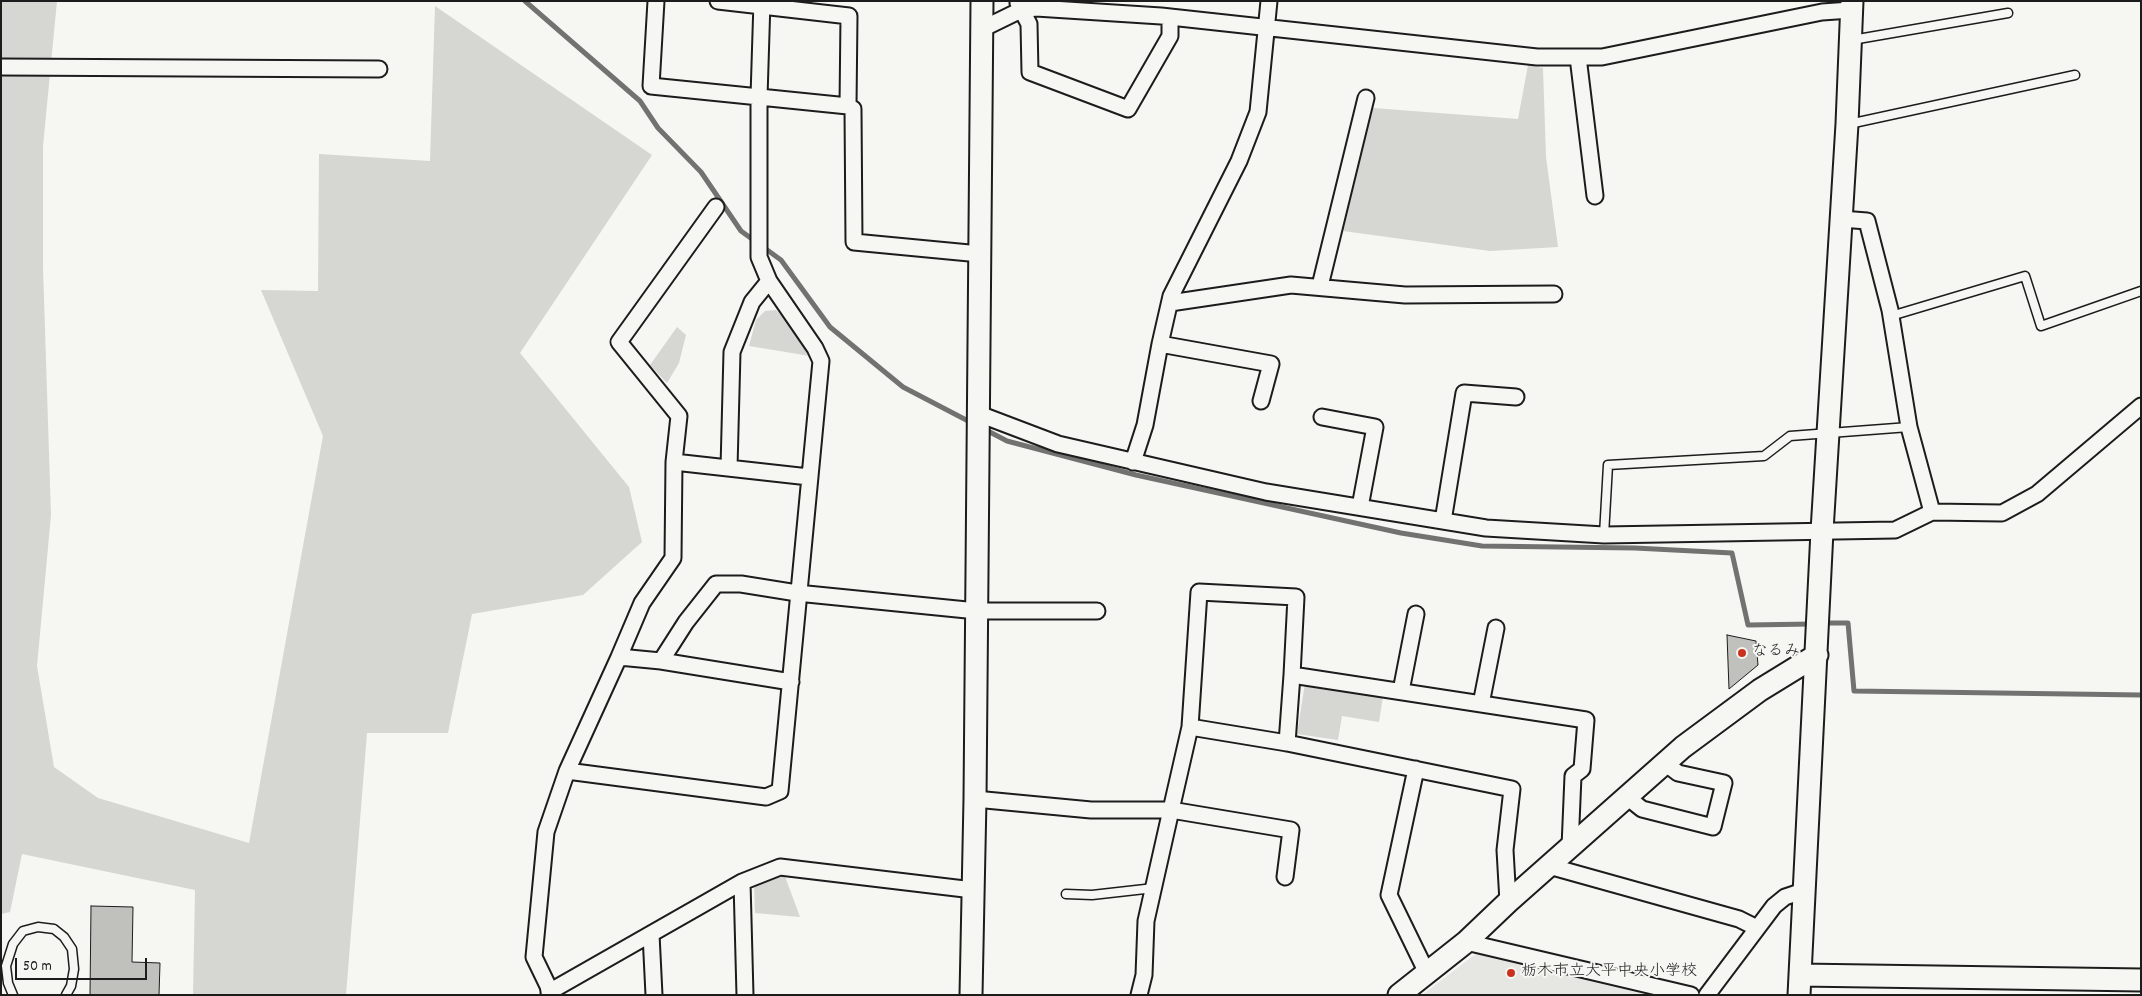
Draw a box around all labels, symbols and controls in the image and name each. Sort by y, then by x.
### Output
place label: なるみ [1752,643,1800,663]
marker: なるみ [1736,647,1748,659]
scale bar [18,948,150,980]
text: 50 m [23,956,52,978]
place label: 栃木市立大平中央小学校 [1521,963,1697,983]
marker: 栃木市立大平中央小学校 [1505,967,1517,979]

